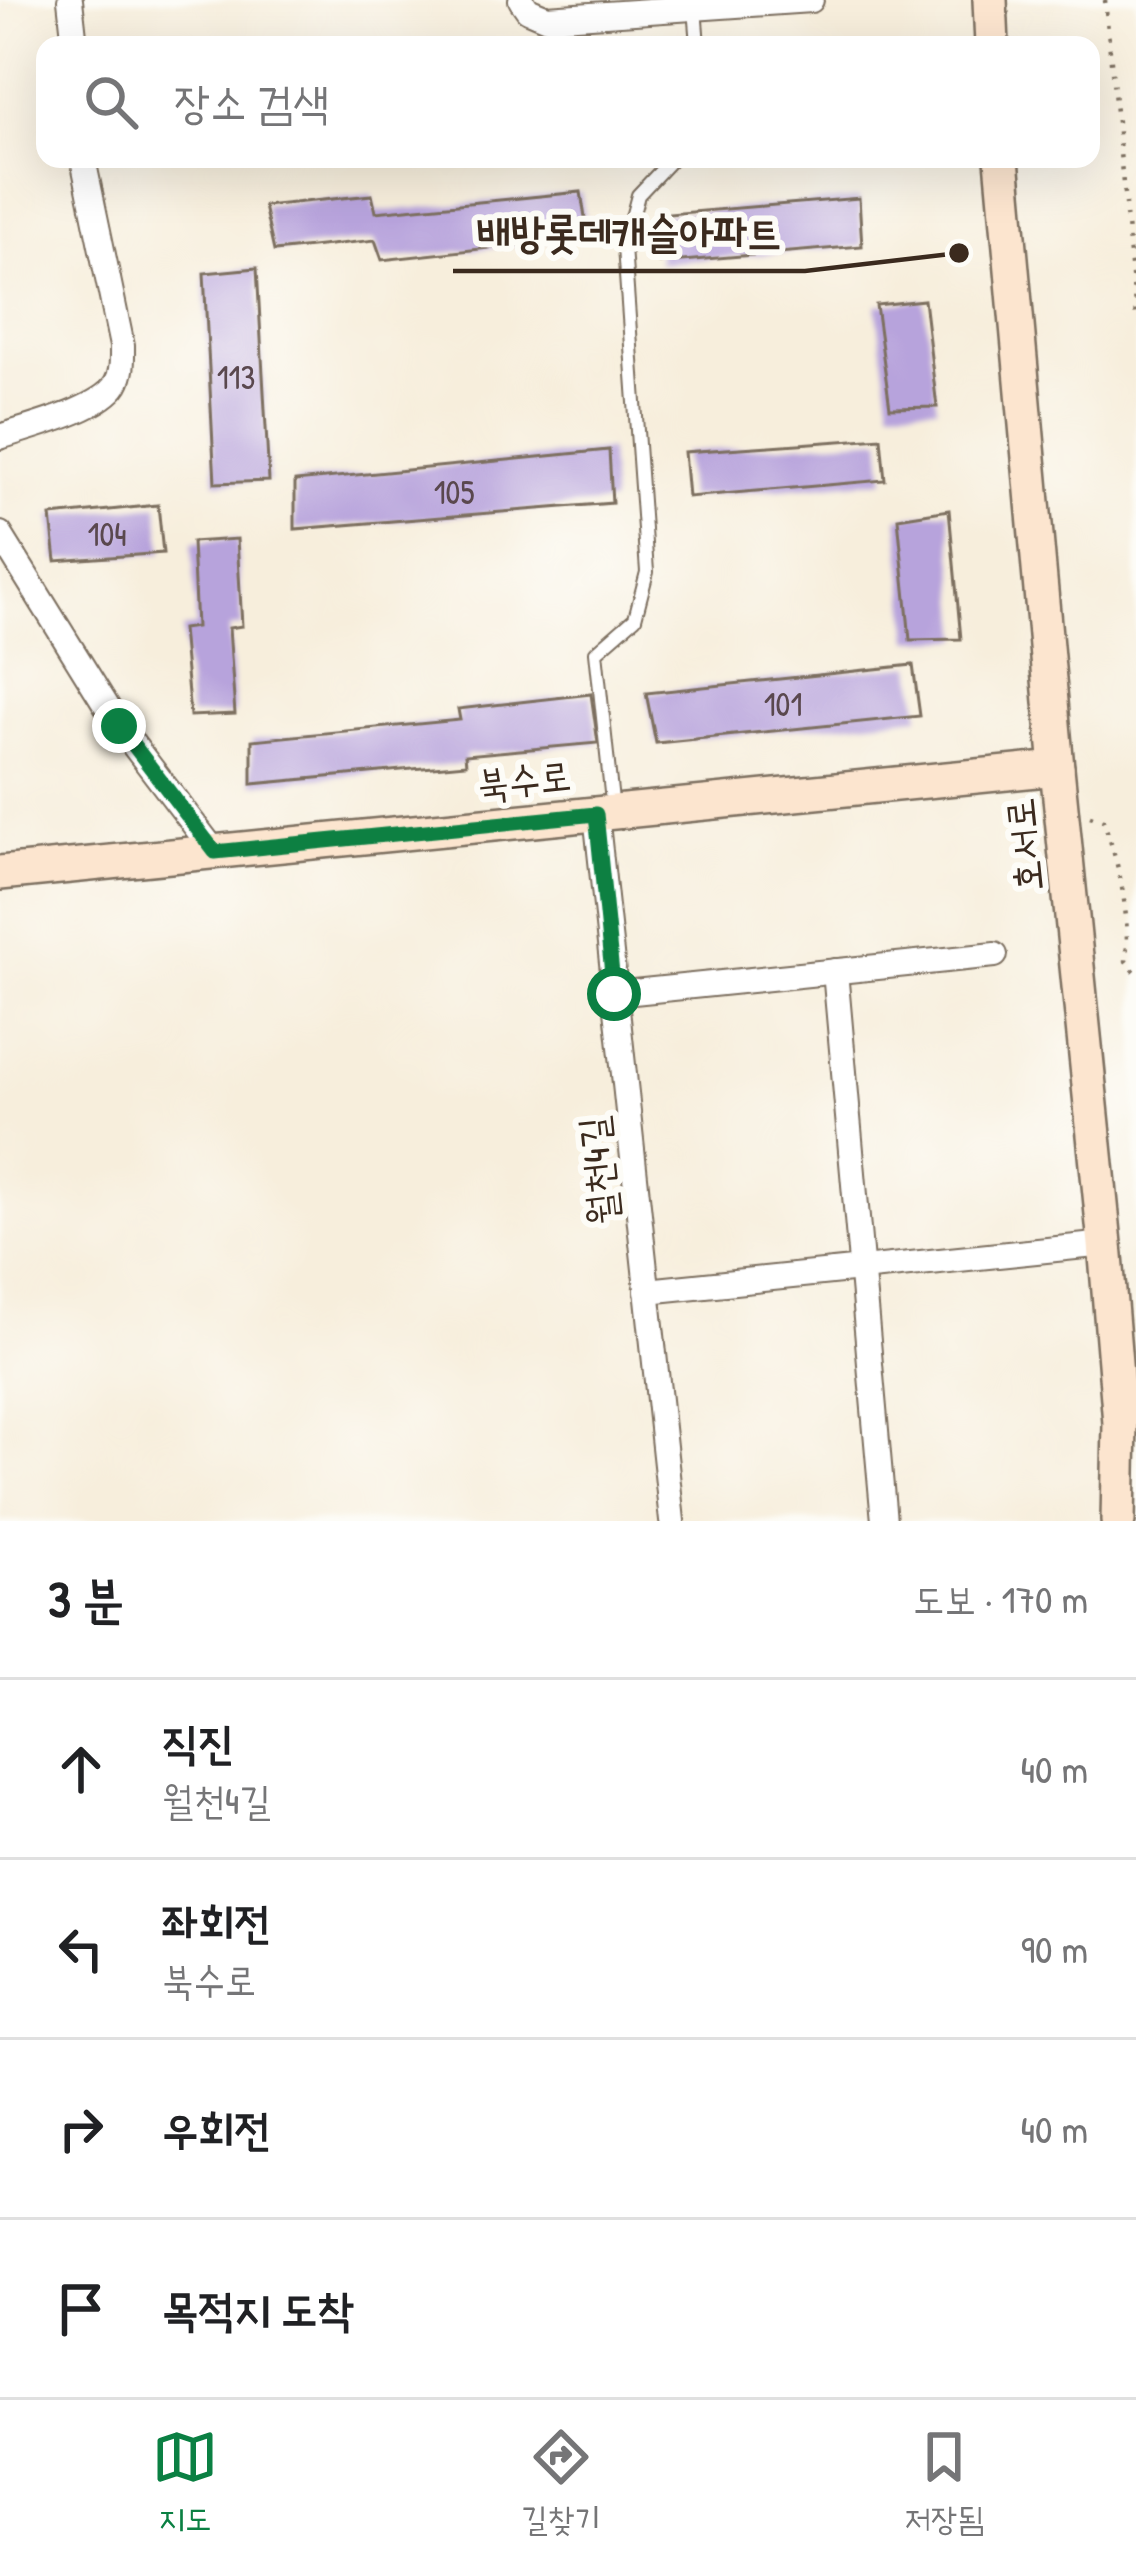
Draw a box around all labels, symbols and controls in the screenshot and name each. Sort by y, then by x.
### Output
search box [36,36,1100,168]
icon: search [78,69,144,135]
text: 장소 검색 [174,71,329,132]
callout: 배방롯데캐슬아파트 [453,193,805,271]
text: 배방롯데캐슬아파트 [477,203,781,260]
house number: 113 [217,355,255,399]
house number: 105 [434,470,474,514]
house number: 104 [87,512,127,556]
house number: 101 [764,682,802,726]
route end [92,699,146,753]
street label: 북수로 [474,748,574,810]
street label: 호서로 [992,795,1054,895]
route start [587,967,641,1021]
street label: 월천4길 [565,1114,629,1228]
text: 3 분 [48,1564,124,1633]
text: 도보 · 170 m [913,1572,1088,1625]
text: 직진 [162,1711,234,1772]
icon: ahead [48,1736,114,1802]
text: 40 m [1020,1742,1088,1795]
text: 월천4길 [162,1773,271,1826]
text: 좌회전 [162,1891,271,1952]
icon: left [48,1916,114,1982]
text: 90 m [1021,1922,1088,1975]
text: 북수로 [162,1953,256,2006]
icon: right [48,2096,114,2162]
text: 우회전 [162,2098,271,2159]
text: 40 m [1020,2102,1088,2155]
icon: arrive [48,2276,114,2342]
text: 목적지 도착 [162,2278,353,2339]
tab: 지도 [152,2424,218,2541]
tab: 길찾기 [521,2424,601,2541]
tab: 저장됨 [905,2424,984,2541]

